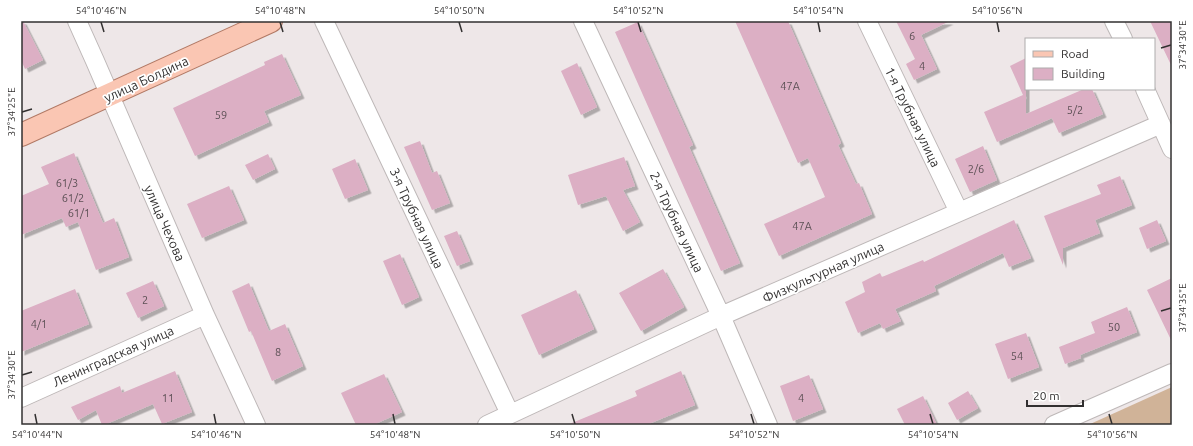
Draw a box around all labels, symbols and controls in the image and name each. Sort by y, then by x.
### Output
text: 54°10'46"N [76,5,126,16]
text: 54°10'48"N [255,5,305,16]
text: 54°10'50"N [434,5,484,16]
text: 54°10'52"N [613,5,663,16]
text: 54°10'54"N [793,5,843,16]
text: 54°10'56"N [972,5,1022,16]
text: 37°34'30"E [1177,20,1188,70]
house number: 6 [909,30,915,42]
legend [1025,38,1155,90]
text: Road [1061,47,1089,60]
street label: улица Болдина [102,53,190,105]
house number: 4 [919,60,925,72]
street label: 1-я Трубная улица [883,65,943,169]
text: Building [1061,67,1105,80]
house number: 47А [780,80,801,92]
text: 37°34'25"E [6,87,17,137]
house number: 5/2 [1067,104,1083,116]
house number: 59 [215,109,227,121]
house number: 2/6 [968,163,984,175]
street label: 3-я Трубная улица [388,166,446,270]
street label: 2-я Трубная улица [648,170,706,274]
house number: 61/3 [56,177,78,189]
street label: улица Чехова [142,183,188,263]
house number: 61/2 [62,192,84,204]
house number: 61/1 [68,207,90,219]
house number: 47А [792,220,813,232]
street label: Физкультурная улица [760,239,886,305]
text: 37°34'35"E [1177,283,1188,333]
house number: 2 [142,294,148,306]
house number: 4/1 [31,318,47,330]
house number: 50 [1108,321,1120,333]
street label: Ленинградская улица [50,323,176,389]
house number: 8 [275,346,281,358]
text: 37°34'30"E [6,350,17,400]
house number: 54 [1011,350,1023,362]
scale bar [1027,382,1083,408]
text: 20 m [1033,389,1060,402]
house number: 11 [162,392,174,404]
house number: 4 [798,392,804,404]
text: 54°10'44"N [12,429,62,440]
text: 54°10'46"N [191,429,241,440]
text: 54°10'48"N [370,429,420,440]
text: 54°10'50"N [550,429,600,440]
text: 54°10'52"N [729,429,779,440]
text: 54°10'54"N [908,429,958,440]
text: 54°10'56"N [1087,429,1137,440]

